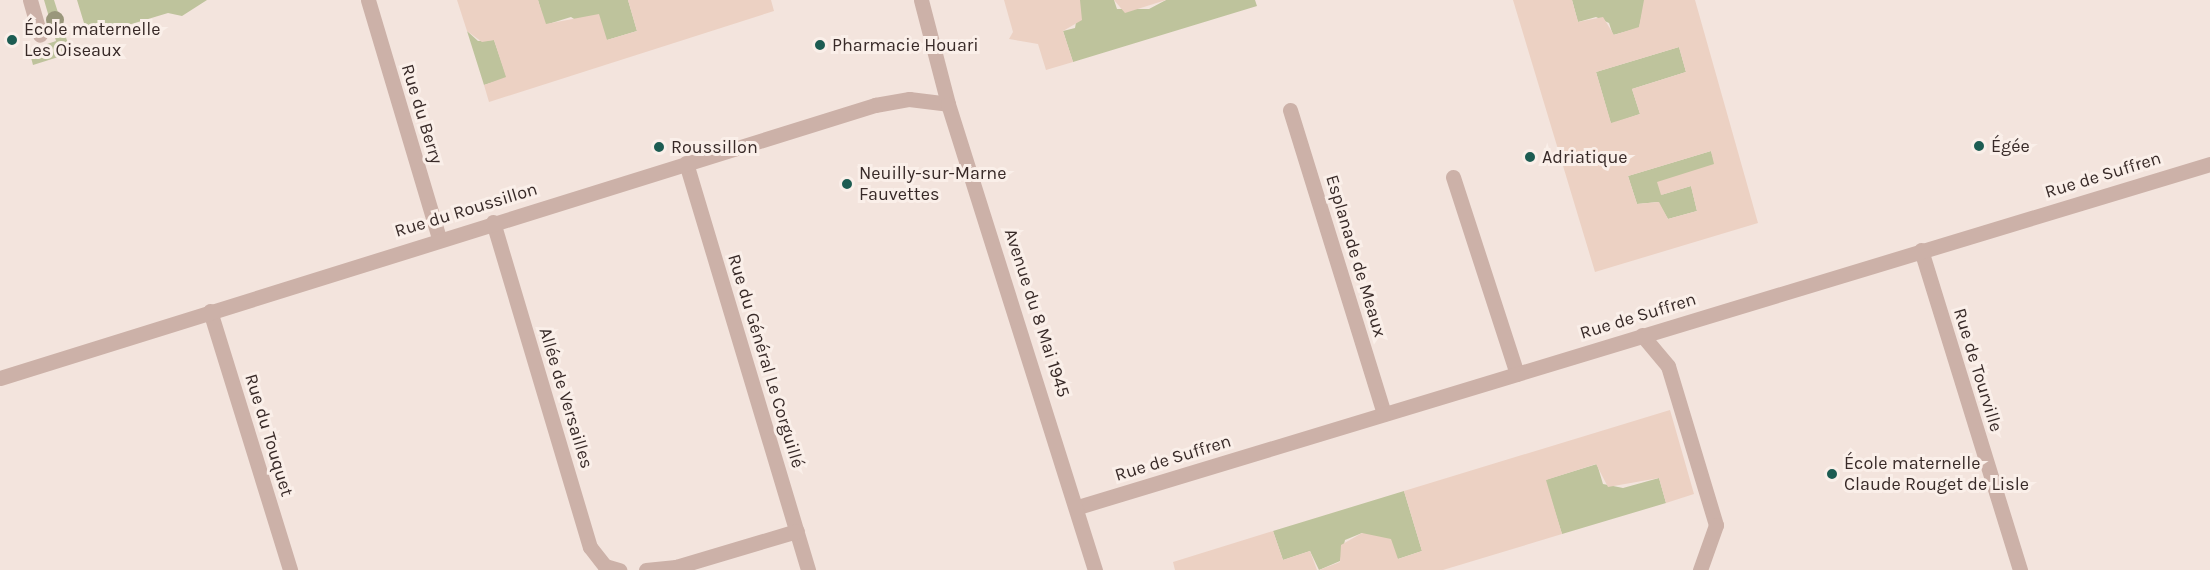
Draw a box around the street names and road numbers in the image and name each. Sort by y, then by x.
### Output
street label: Rue du Berry [397,62,447,166]
street label: Rue de Suffren [2042,147,2164,203]
street label: Esplanade de Meaux [1321,172,1391,340]
street label: Rue du Roussillon [392,178,540,242]
street label: Avenue du 8 Mai 1945 [1000,226,1074,400]
street label: Rue du Général Le Corguillé [723,251,809,471]
street label: Rue de Suffren [1577,288,1699,344]
street label: Rue de Tourville [1949,306,2007,434]
street label: Allée de Versailles [534,325,598,471]
street label: Rue du Touquet [240,371,298,499]
street label: Rue de Suffren [1112,430,1234,486]

